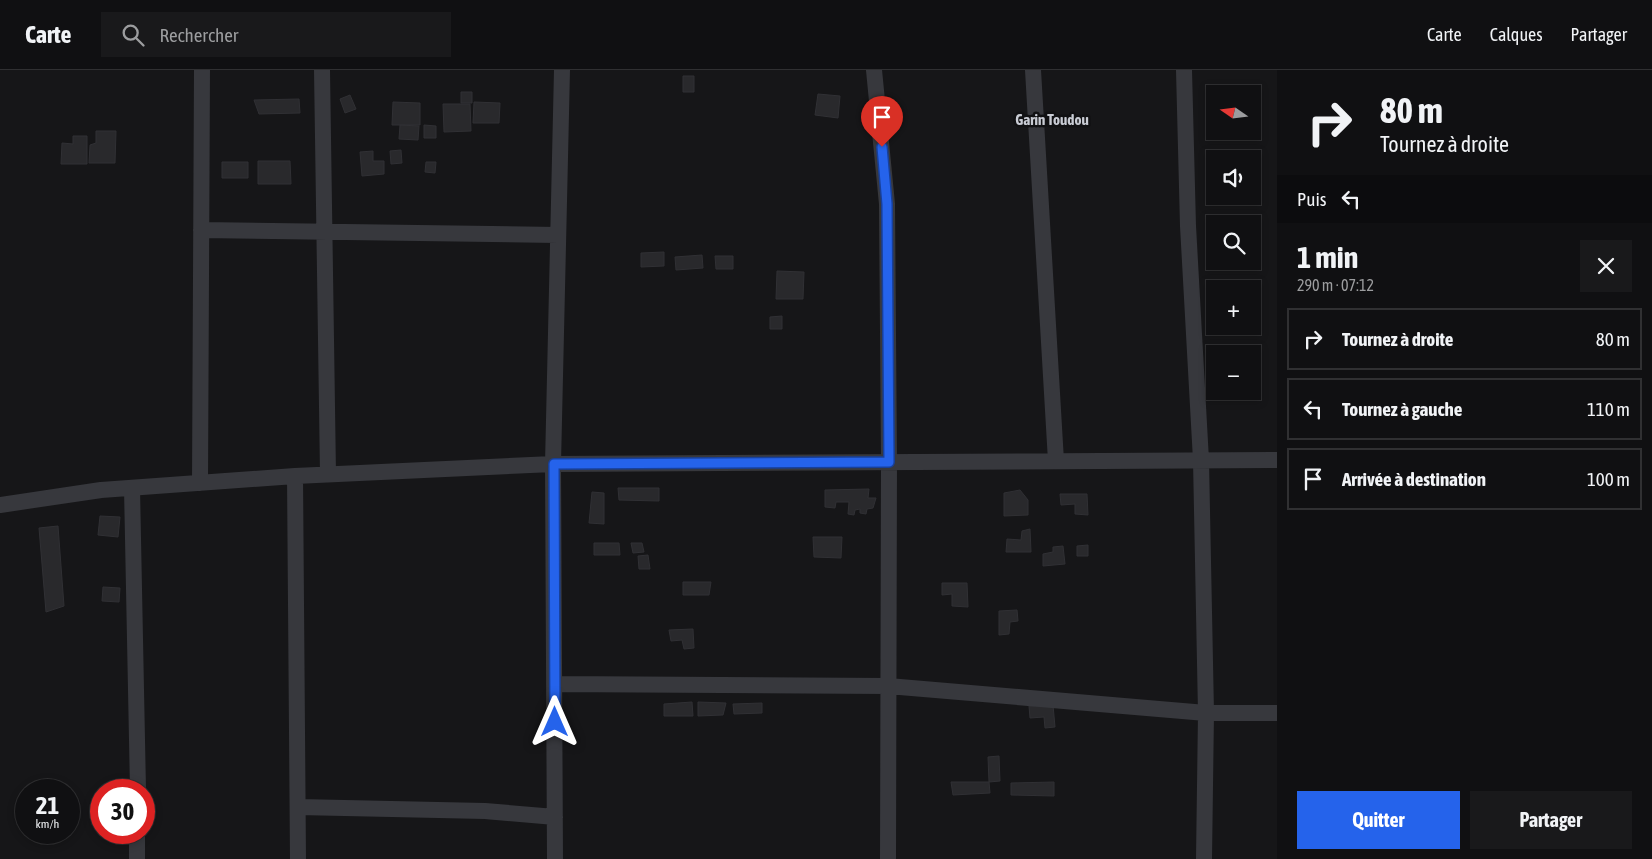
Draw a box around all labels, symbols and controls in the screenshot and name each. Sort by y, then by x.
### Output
search box [101,12,451,57]
text: Carte [25,21,71,48]
icon: search [119,21,147,49]
text: Rechercher [159,24,238,46]
text: Carte [1427,24,1462,45]
text: Calques [1490,24,1543,45]
text: Partager [1571,24,1627,45]
north arrow [1206,85,1261,140]
map controls [1206,85,1261,400]
icon: right [1297,90,1362,155]
text: 80 m [1380,90,1443,130]
pin [861,96,903,147]
icon: arrive [868,103,896,131]
district label: Garin Toudou [1015,111,1089,128]
text: Tournez à droite [1380,131,1509,157]
button: sound [1206,150,1261,205]
icon: left [1337,185,1365,213]
text: Puis [1297,188,1327,210]
button: search [1206,215,1261,270]
text: 1 min [1297,240,1358,274]
button: close [1580,240,1632,292]
text: 290 m · 07:12 [1297,276,1374,294]
button: + [1206,280,1261,335]
icon: right [1299,325,1327,353]
text: Tournez à droite [1342,328,1453,350]
text: 80 m [1596,328,1630,350]
button: − [1206,345,1261,400]
icon: left [1299,395,1327,423]
text: Tournez à gauche [1342,398,1462,420]
text: 110 m [1587,398,1630,420]
icon: arrive [1299,465,1327,493]
text: Arrivée à destination [1342,468,1486,490]
text: 100 m [1587,468,1630,490]
position arrow [528,695,580,747]
speed limit sign: 30 [90,779,155,844]
text: 21 [36,791,59,819]
button: Quitter [1297,791,1460,849]
button: Partager [1470,791,1632,849]
text: km/h [36,817,59,831]

